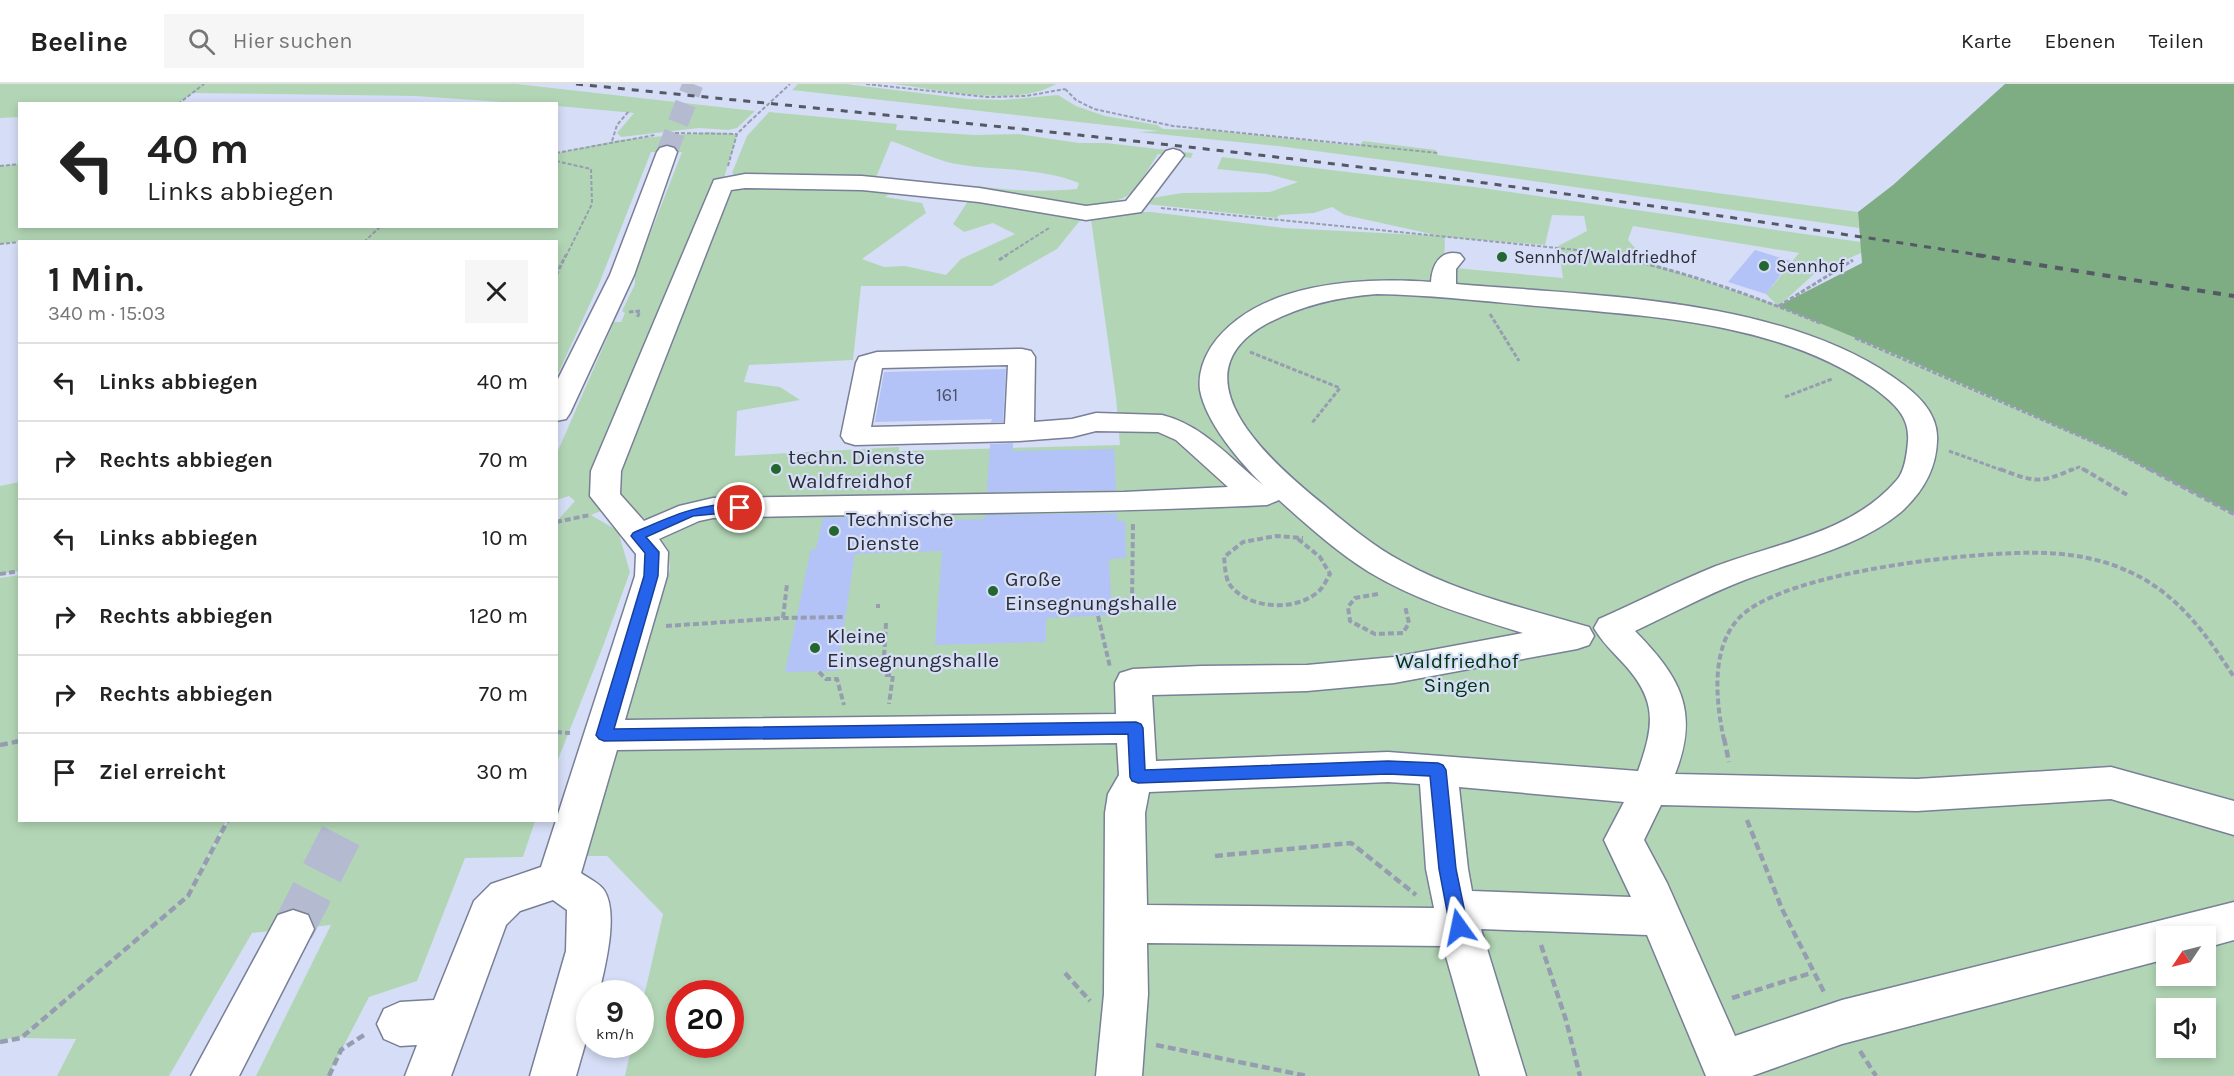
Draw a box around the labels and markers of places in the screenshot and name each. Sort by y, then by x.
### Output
place label: Sennhof/Waldfriedhof [1514,246,1697,268]
marker: Sennhof/Waldfriedhof [1495,250,1509,264]
place label: Sennhof [1776,255,1846,277]
marker: Sennhof [1757,259,1771,273]
place label: techn. Dienste Waldfreidhof [788,445,925,493]
marker: techn. Dienste Waldfreidhof [769,462,783,476]
pin [714,482,765,533]
place label: Technische Dienste [846,507,954,555]
marker: Technische Dienste [827,524,841,538]
place label: Große Einsegnungshalle [1005,567,1177,615]
marker: Große Einsegnungshalle [986,584,1000,598]
place label: Kleine Einsegnungshalle [827,624,999,672]
marker: Kleine Einsegnungshalle [808,641,822,655]

